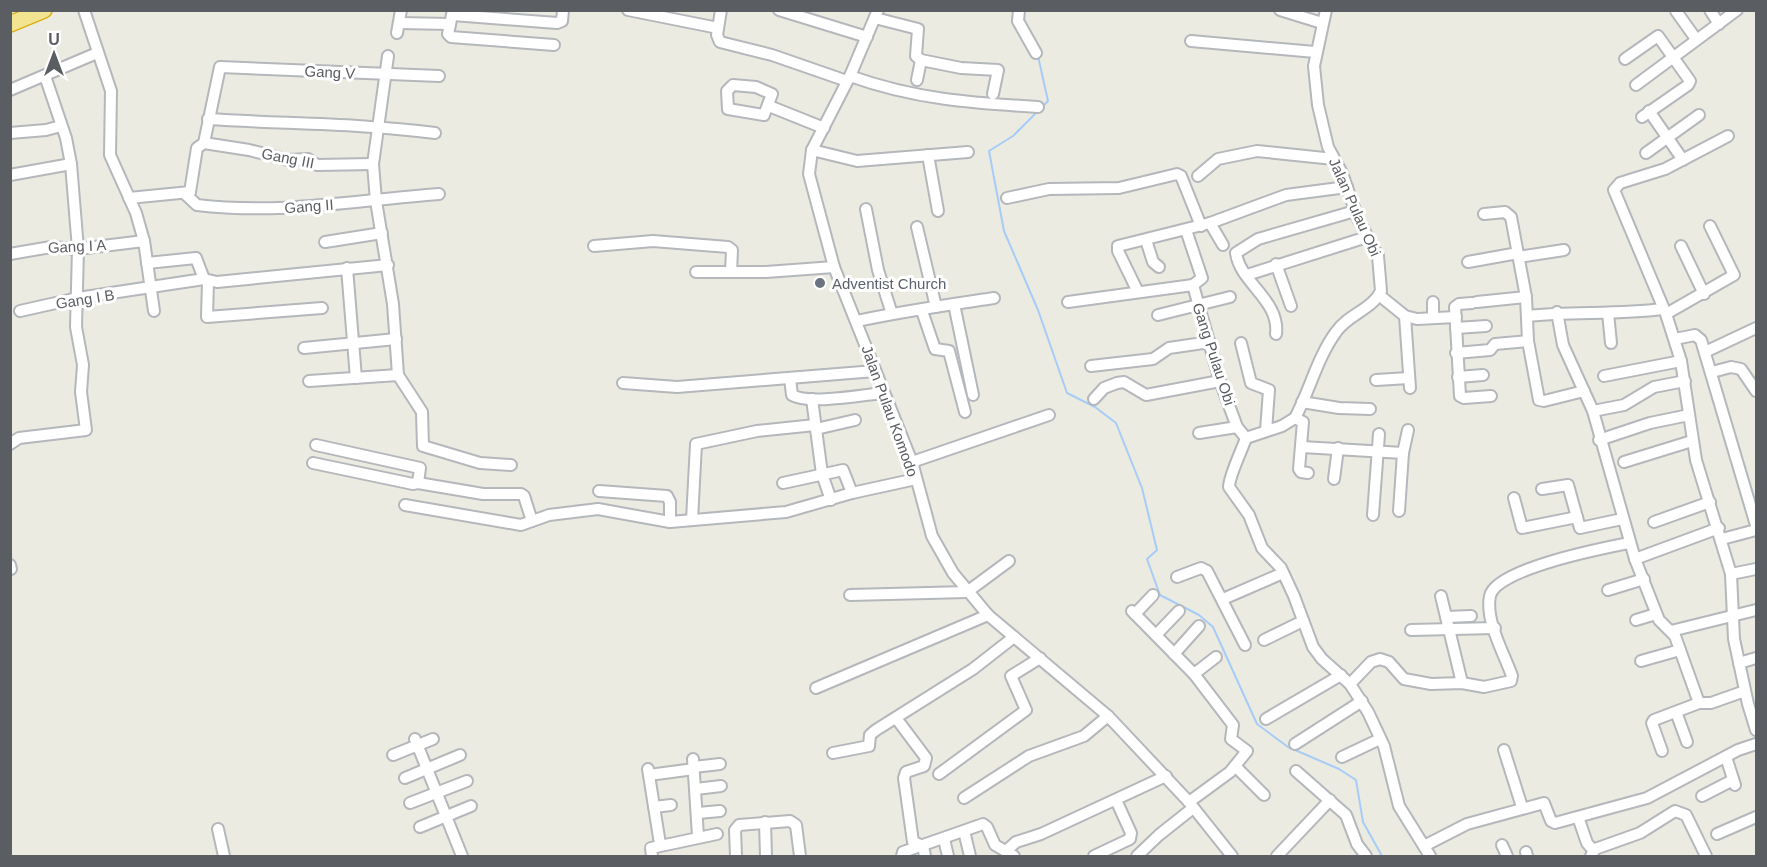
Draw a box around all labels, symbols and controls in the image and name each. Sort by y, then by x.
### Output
north arrow [24,24,84,84]
text: U [48,31,60,48]
street label: Gang V [304,62,356,82]
street label: Gang III [260,145,316,171]
street label: Jalan Pulau Obi [1326,155,1384,259]
street label: Gang II [284,196,334,216]
street label: Gang I A [47,236,107,256]
place label: Adventist Church [832,275,946,292]
marker: Adventist Church [813,276,827,290]
street label: Gang I B [54,286,116,312]
street label: Gang Pulau Obi [1189,301,1239,407]
street label: Jalan Pulau Komodo [858,343,922,479]

